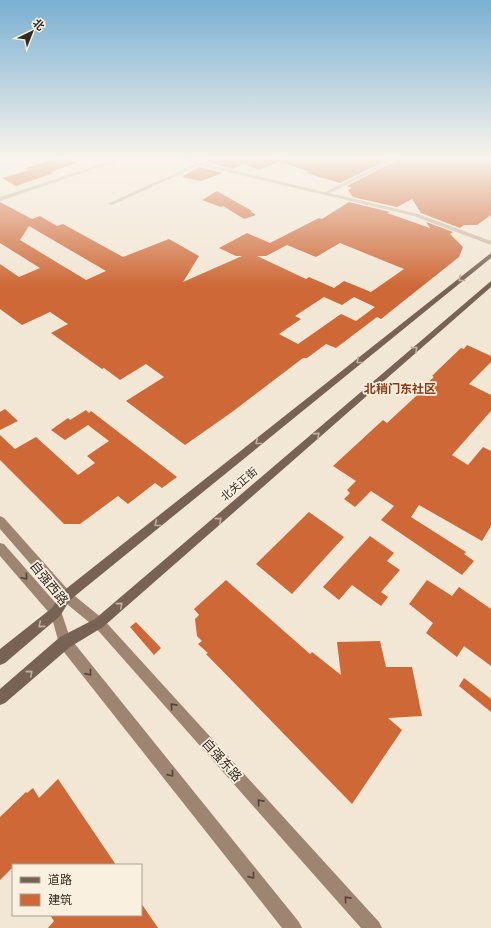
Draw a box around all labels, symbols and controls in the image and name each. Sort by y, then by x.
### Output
north arrow [12,12,52,52]
text: 北 [30,16,48,34]
one-way arrow [458,275,465,282]
one-way arrow [410,347,418,354]
one-way arrow [357,356,364,363]
district label: 北稍门东社区 [364,381,436,396]
one-way arrow [313,433,320,440]
one-way arrow [255,437,262,444]
street label: 北关正街 [218,464,260,504]
one-way arrow [214,517,221,524]
one-way arrow [154,519,161,526]
street label: 自强西路 [26,557,72,609]
one-way arrow [21,572,28,580]
one-way arrow [116,602,123,609]
one-way arrow [38,620,45,627]
one-way arrow [85,668,92,675]
one-way arrow [25,670,32,677]
one-way arrow [171,703,178,710]
street label: 自强东路 [198,735,246,785]
one-way arrow [166,770,173,777]
one-way arrow [257,799,265,807]
legend [12,864,142,916]
one-way arrow [247,871,254,878]
text: 道路 [48,872,72,887]
text: 建筑 [48,892,72,907]
one-way arrow [344,896,351,904]

